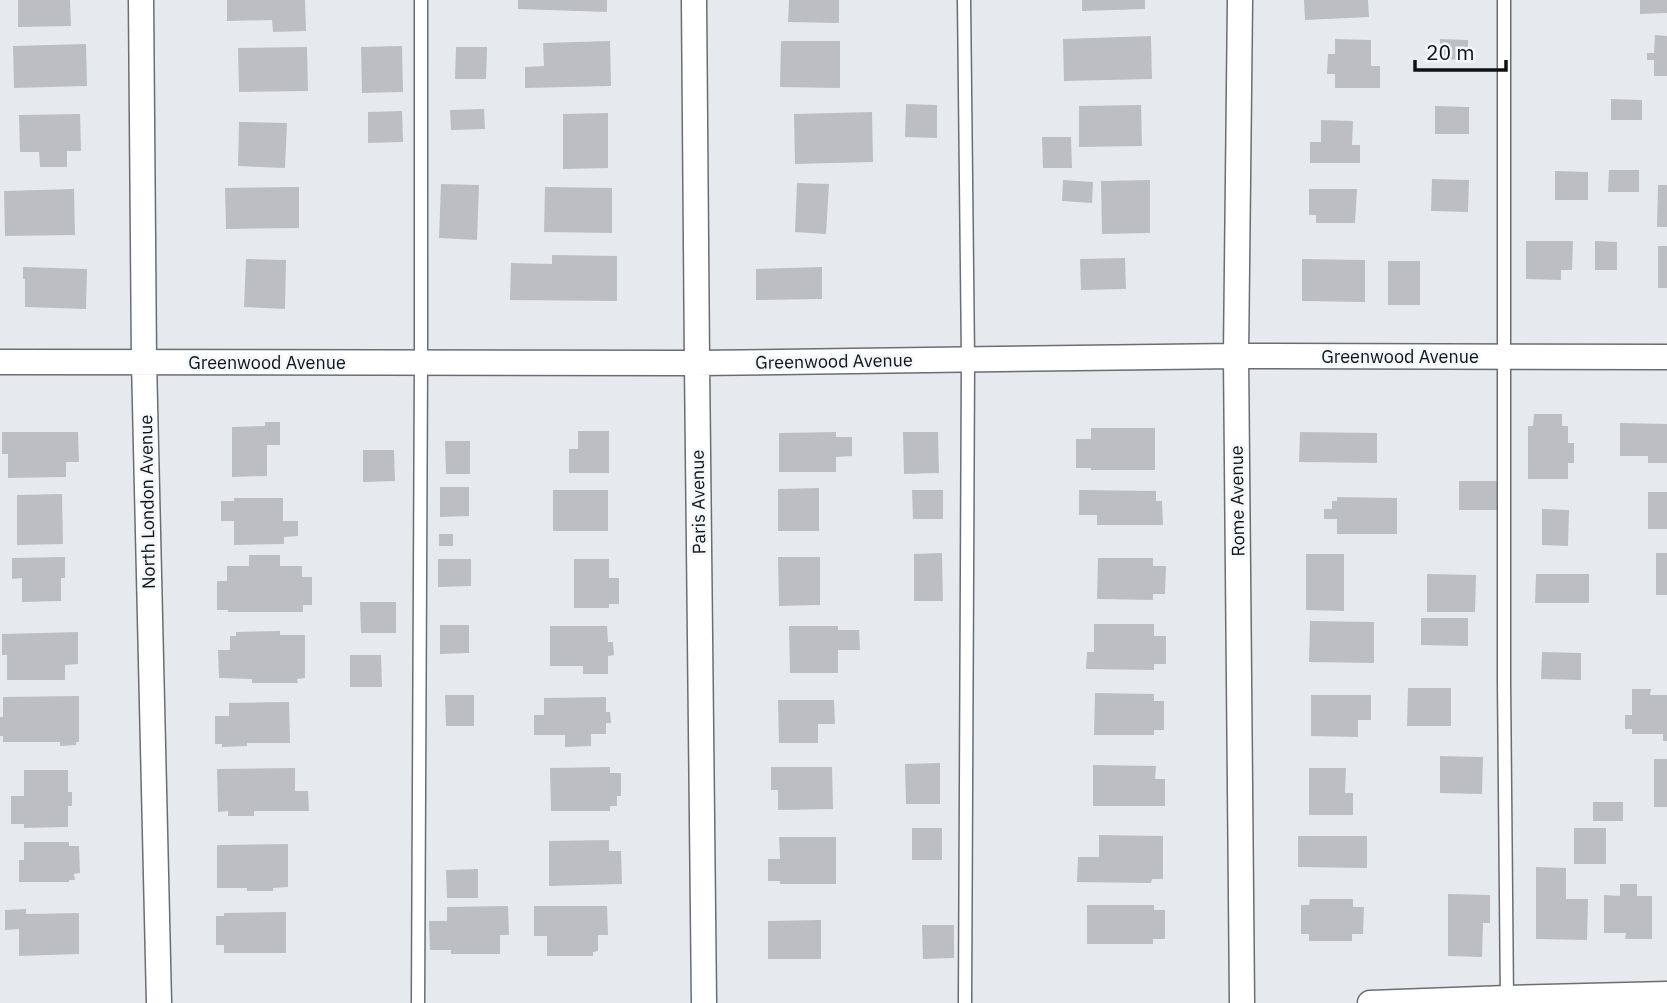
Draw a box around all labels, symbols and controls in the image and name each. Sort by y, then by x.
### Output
scale bar [1415,28,1506,72]
text: 20 m [1426,38,1475,66]
street label: Greenwood Avenue [1321,345,1479,368]
street label: Greenwood Avenue [755,348,913,374]
street label: Greenwood Avenue [188,351,346,374]
street label: North London Avenue [134,414,160,589]
street label: Rome Avenue [1225,445,1249,557]
street label: Paris Avenue [686,449,710,554]

